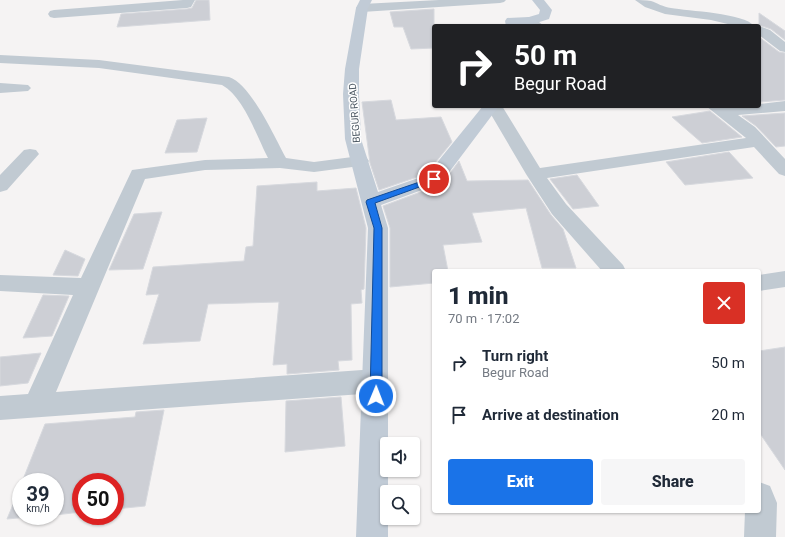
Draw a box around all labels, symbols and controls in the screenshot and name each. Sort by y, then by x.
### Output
text: 50 m [514,39,577,72]
icon: right [448,40,500,92]
text: Begur Road [514,73,607,94]
street label: BEGUR ROAD [347,83,362,143]
pin [417,162,451,196]
icon: arrive [423,168,445,190]
text: 1 min [448,282,509,310]
button: close [703,282,745,324]
text: 70 m · 17:02 [448,311,519,326]
text: Turn right [482,347,548,365]
icon: right [448,352,470,374]
text: 50 m [711,354,745,372]
text: Begur Road [482,365,549,380]
position arrow [355,375,397,417]
icon: arrive [448,404,470,426]
text: Arrive at destination [482,406,619,424]
text: 20 m [711,406,745,424]
map controls [380,437,420,525]
button: sound [380,437,420,477]
button: Exit [448,459,593,505]
button: Share [601,459,745,505]
speed limit sign: 50 [72,473,124,525]
text: 39 [27,482,49,506]
button: search [380,485,420,525]
text: km/h [26,503,50,514]

